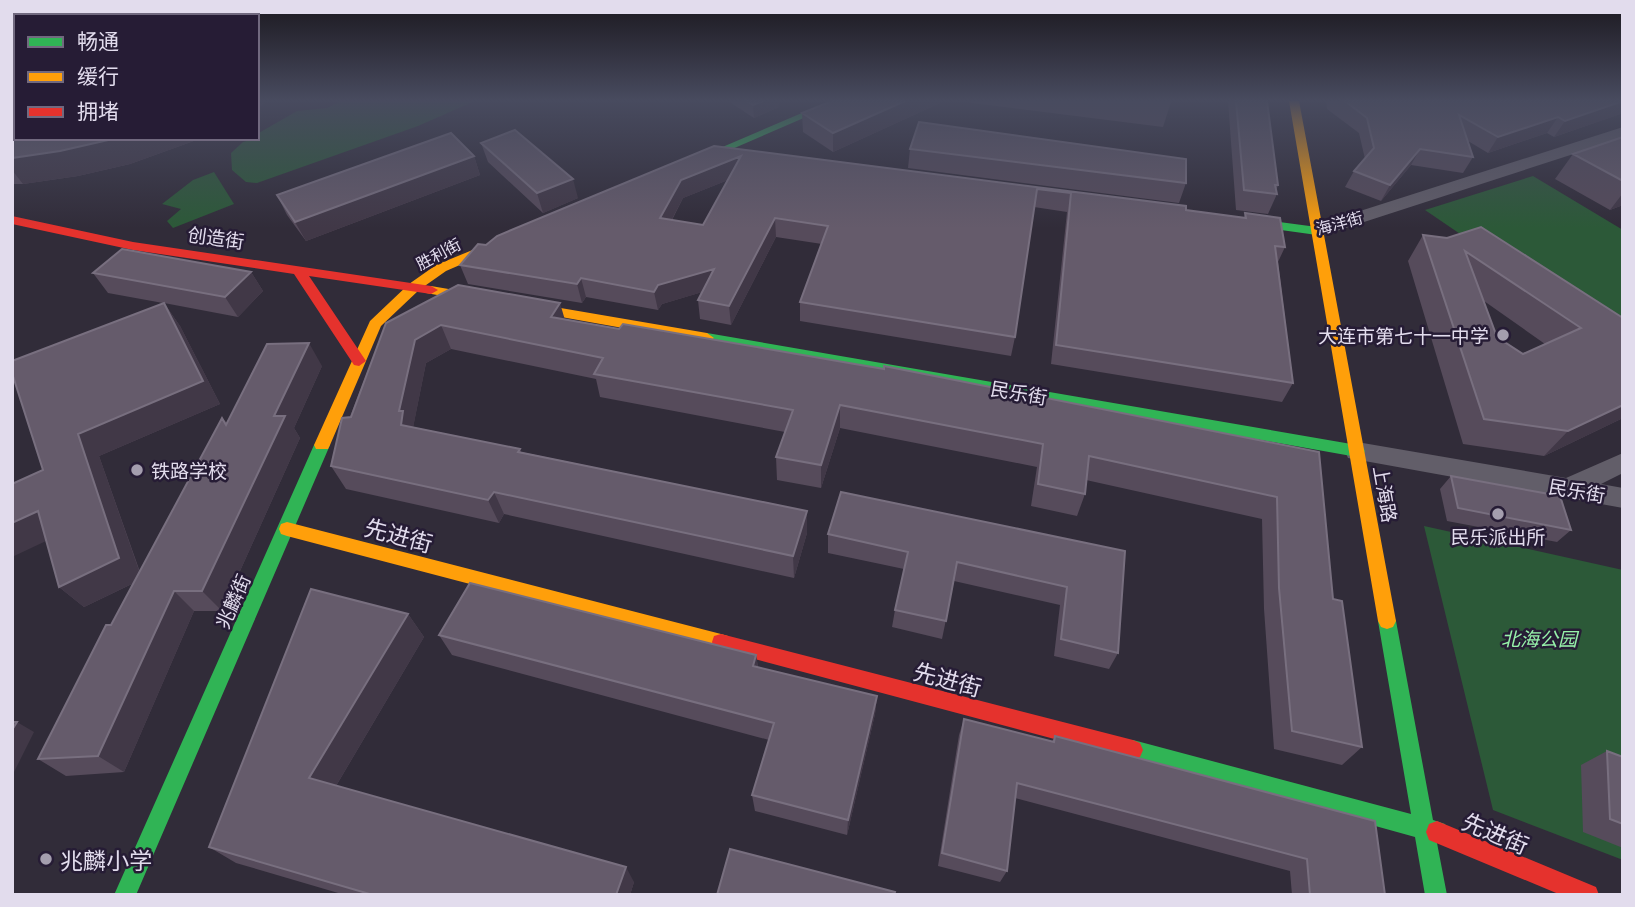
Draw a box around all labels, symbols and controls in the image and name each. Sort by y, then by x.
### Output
legend [14,14,259,140]
text: 畅通 [77,24,119,55]
text: 缓行 [77,59,119,90]
text: 拥堵 [77,94,119,125]
street label: 海洋街 [1313,204,1365,240]
street label: 创造街 [186,219,246,255]
street label: 胜利街 [411,231,465,275]
place label: 大连市第七十一中学 [1318,321,1489,349]
marker: 大连市第七十一中学 [1495,327,1511,343]
street label: 民乐街 [988,373,1050,411]
place label: 铁路学校 [151,456,227,484]
marker: 铁路学校 [129,462,145,478]
street label: 上海路 [1367,463,1405,525]
street label: 民乐街 [1546,471,1608,509]
marker: 民乐派出所 [1490,506,1506,522]
street label: 先进街 [361,509,437,559]
place label: 民乐派出所 [1450,522,1546,550]
street label: 兆麟街 [208,569,256,633]
park label: 北海公园 [1501,624,1580,652]
street label: 先进街 [910,653,986,703]
street label: 先进街 [1458,803,1534,861]
place label: 兆麟小学 [60,842,152,876]
marker: 兆麟小学 [38,851,54,867]

